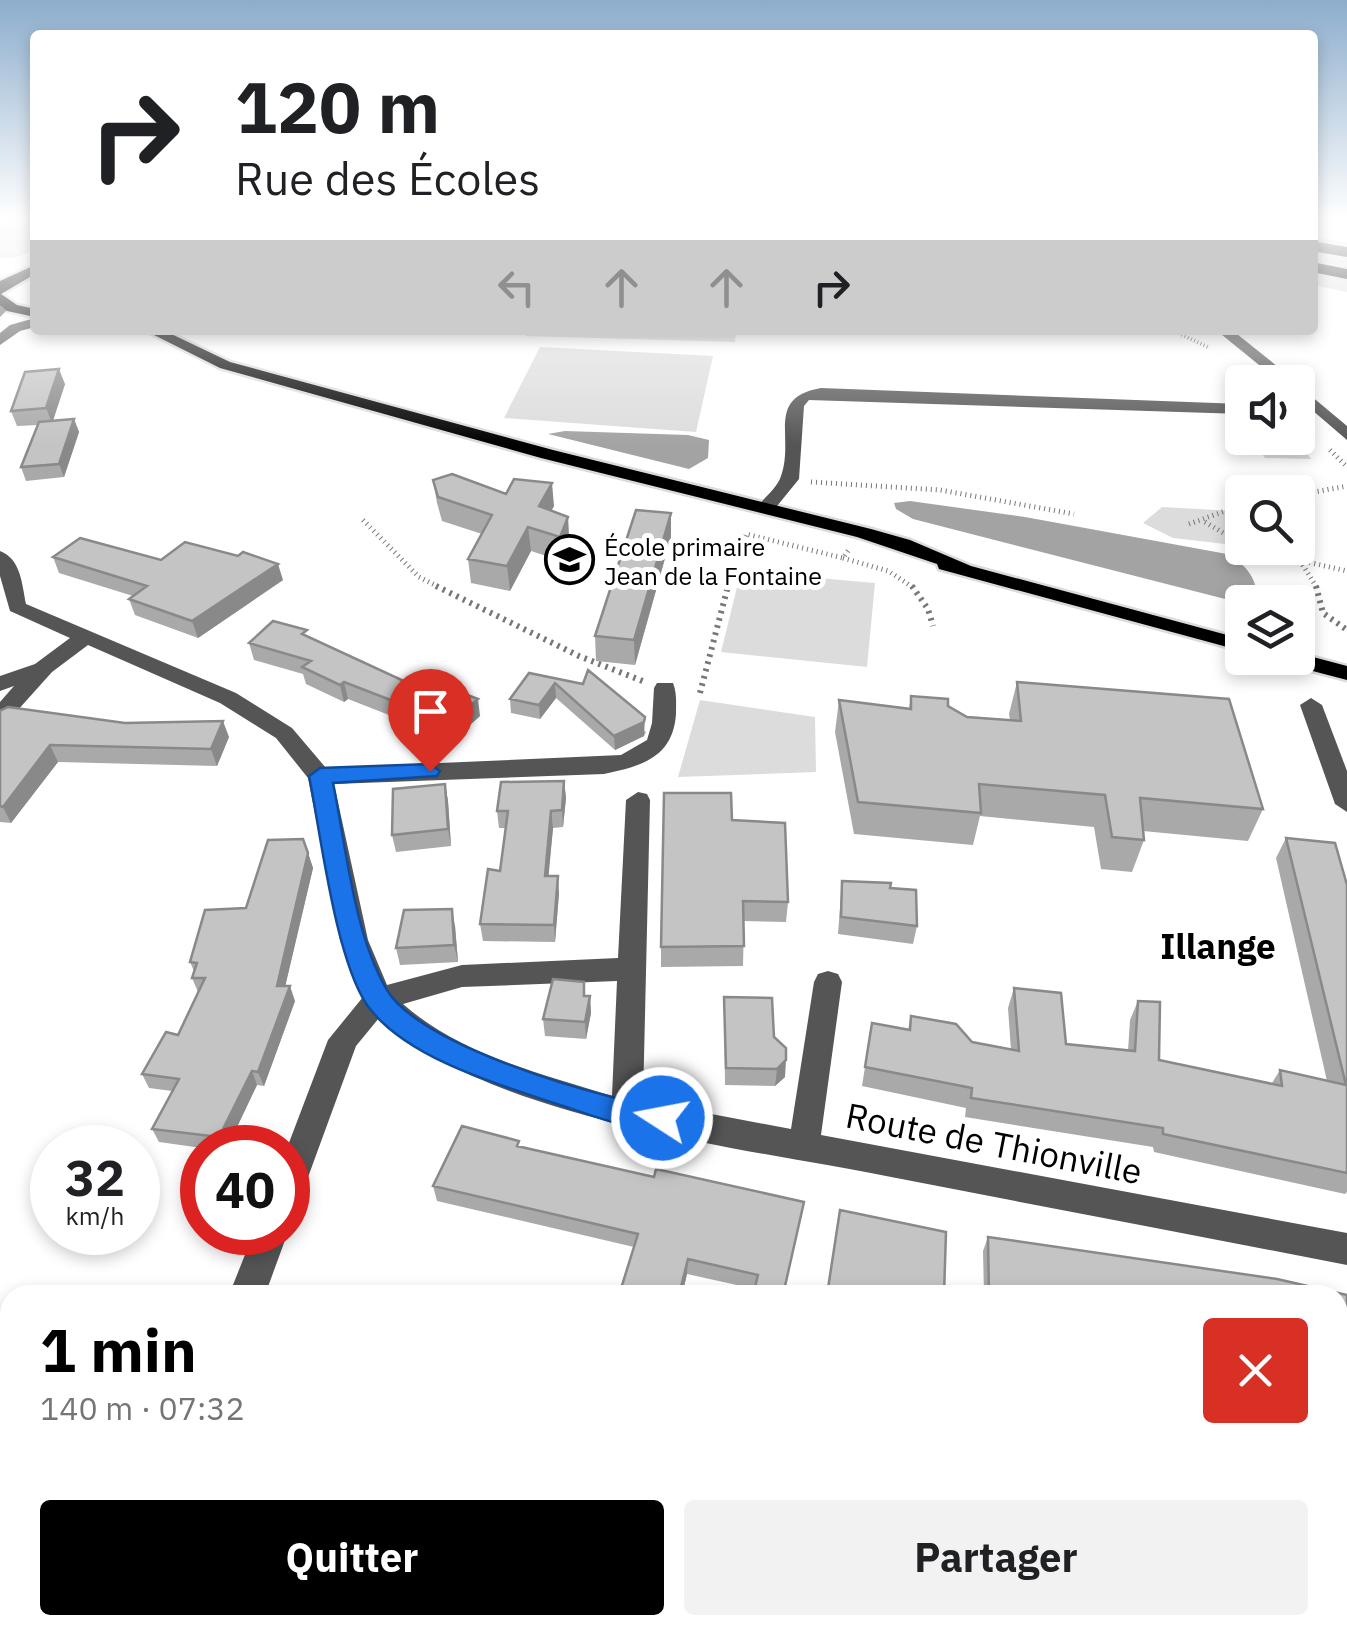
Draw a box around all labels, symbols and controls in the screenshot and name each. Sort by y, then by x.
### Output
text: 120 m [235,61,440,152]
icon: right [70,70,200,200]
text: Rue des Écoles [235,149,540,207]
icon: left [489,260,544,315]
icon: ahead [594,260,649,315]
icon: ahead [699,260,754,315]
icon: right [804,260,859,315]
map controls [1225,365,1315,675]
button: sound [1225,365,1315,455]
button: search [1225,475,1315,565]
place label: École primaire Jean de la Fontaine [604,530,822,592]
school or university icon: École primaire Jean de la Fontaine [543,534,595,586]
button: layers [1225,585,1315,675]
pin [388,669,473,772]
icon: arrive [403,684,458,739]
district label: Illange [1160,923,1276,969]
position arrow [610,1066,714,1170]
street label: Route de Thionville [842,1092,1146,1194]
speed limit sign: 40 [180,1125,310,1255]
text: 32 [65,1145,125,1210]
text: km/h [66,1199,124,1232]
text: 1 min [40,1310,197,1389]
button: close [1203,1318,1308,1423]
text: 140 m · 07:32 [40,1387,245,1429]
button: Quitter [40,1500,664,1615]
button: Partager [684,1500,1308,1615]

